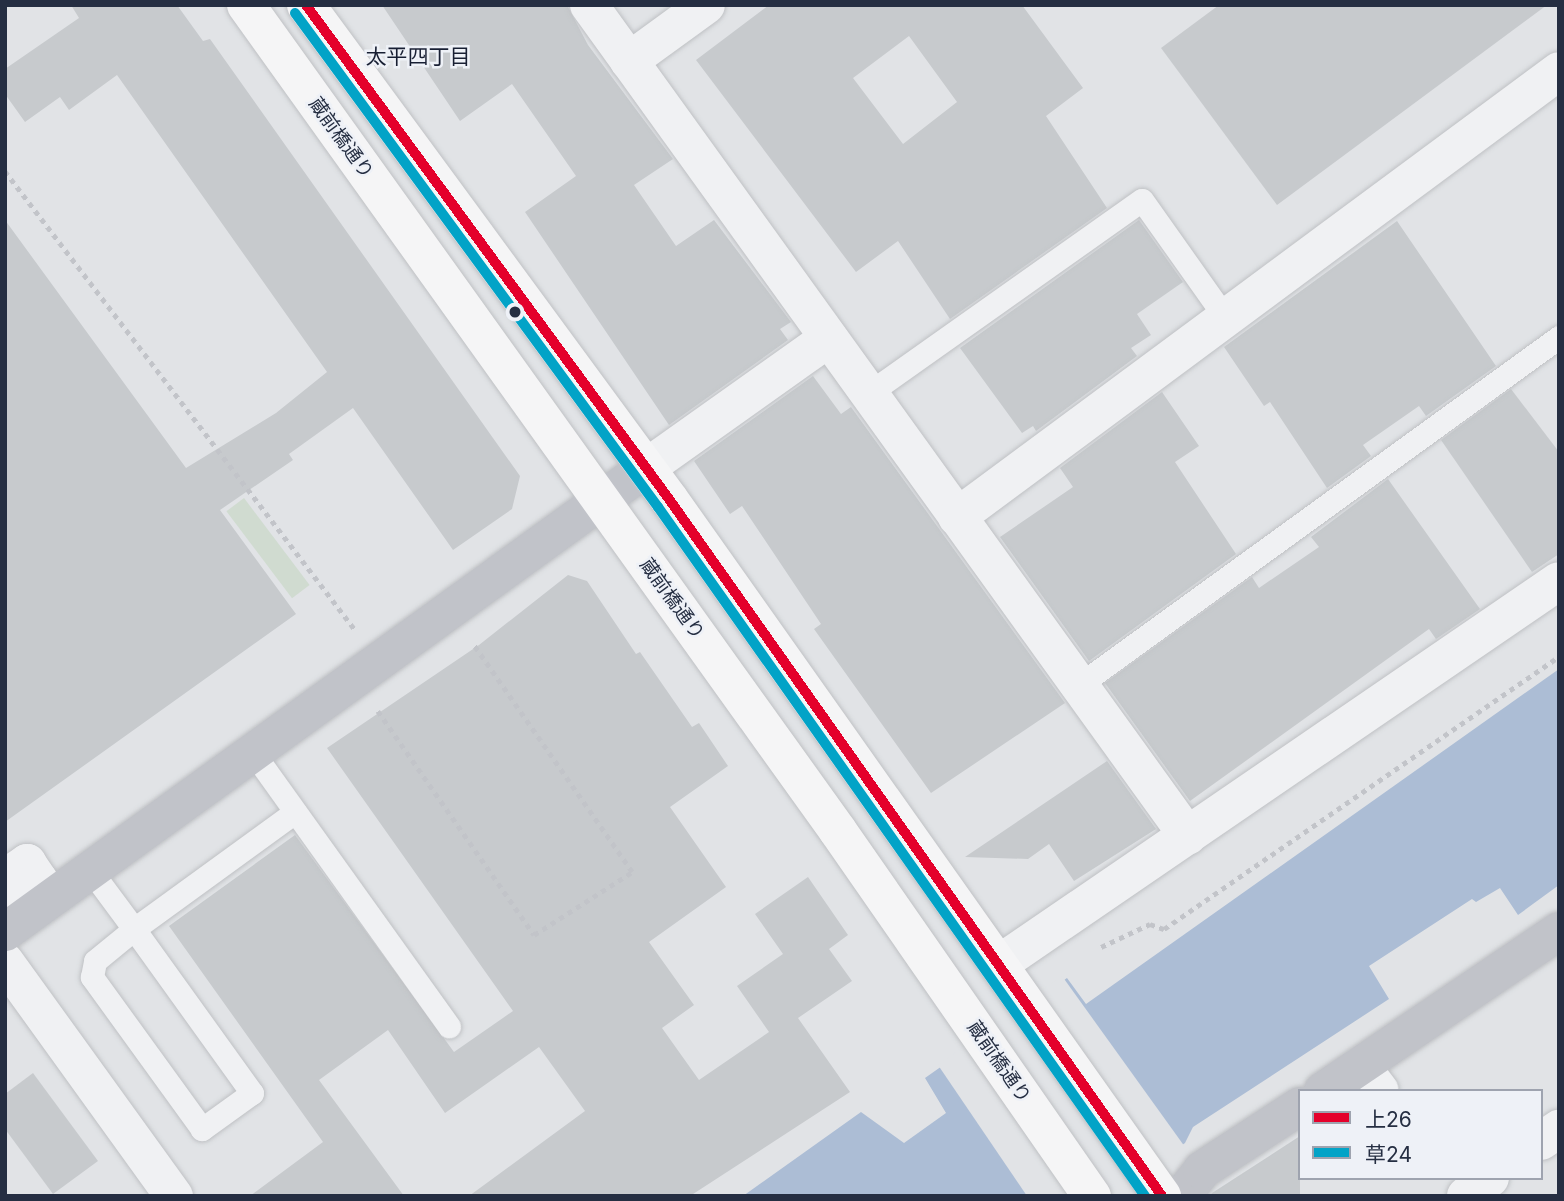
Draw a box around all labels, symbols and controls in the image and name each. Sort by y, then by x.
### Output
district label: 太平四丁目 [366,44,470,70]
street label: 蔵前橋通り [304,93,378,183]
unlabelled marker [508,305,522,319]
street label: 蔵前橋通り [635,554,709,644]
street label: 蔵前橋通り [962,1017,1036,1107]
legend [1298,1089,1543,1180]
text: 上26 [1365,1107,1412,1132]
text: 草24 [1365,1142,1412,1167]

